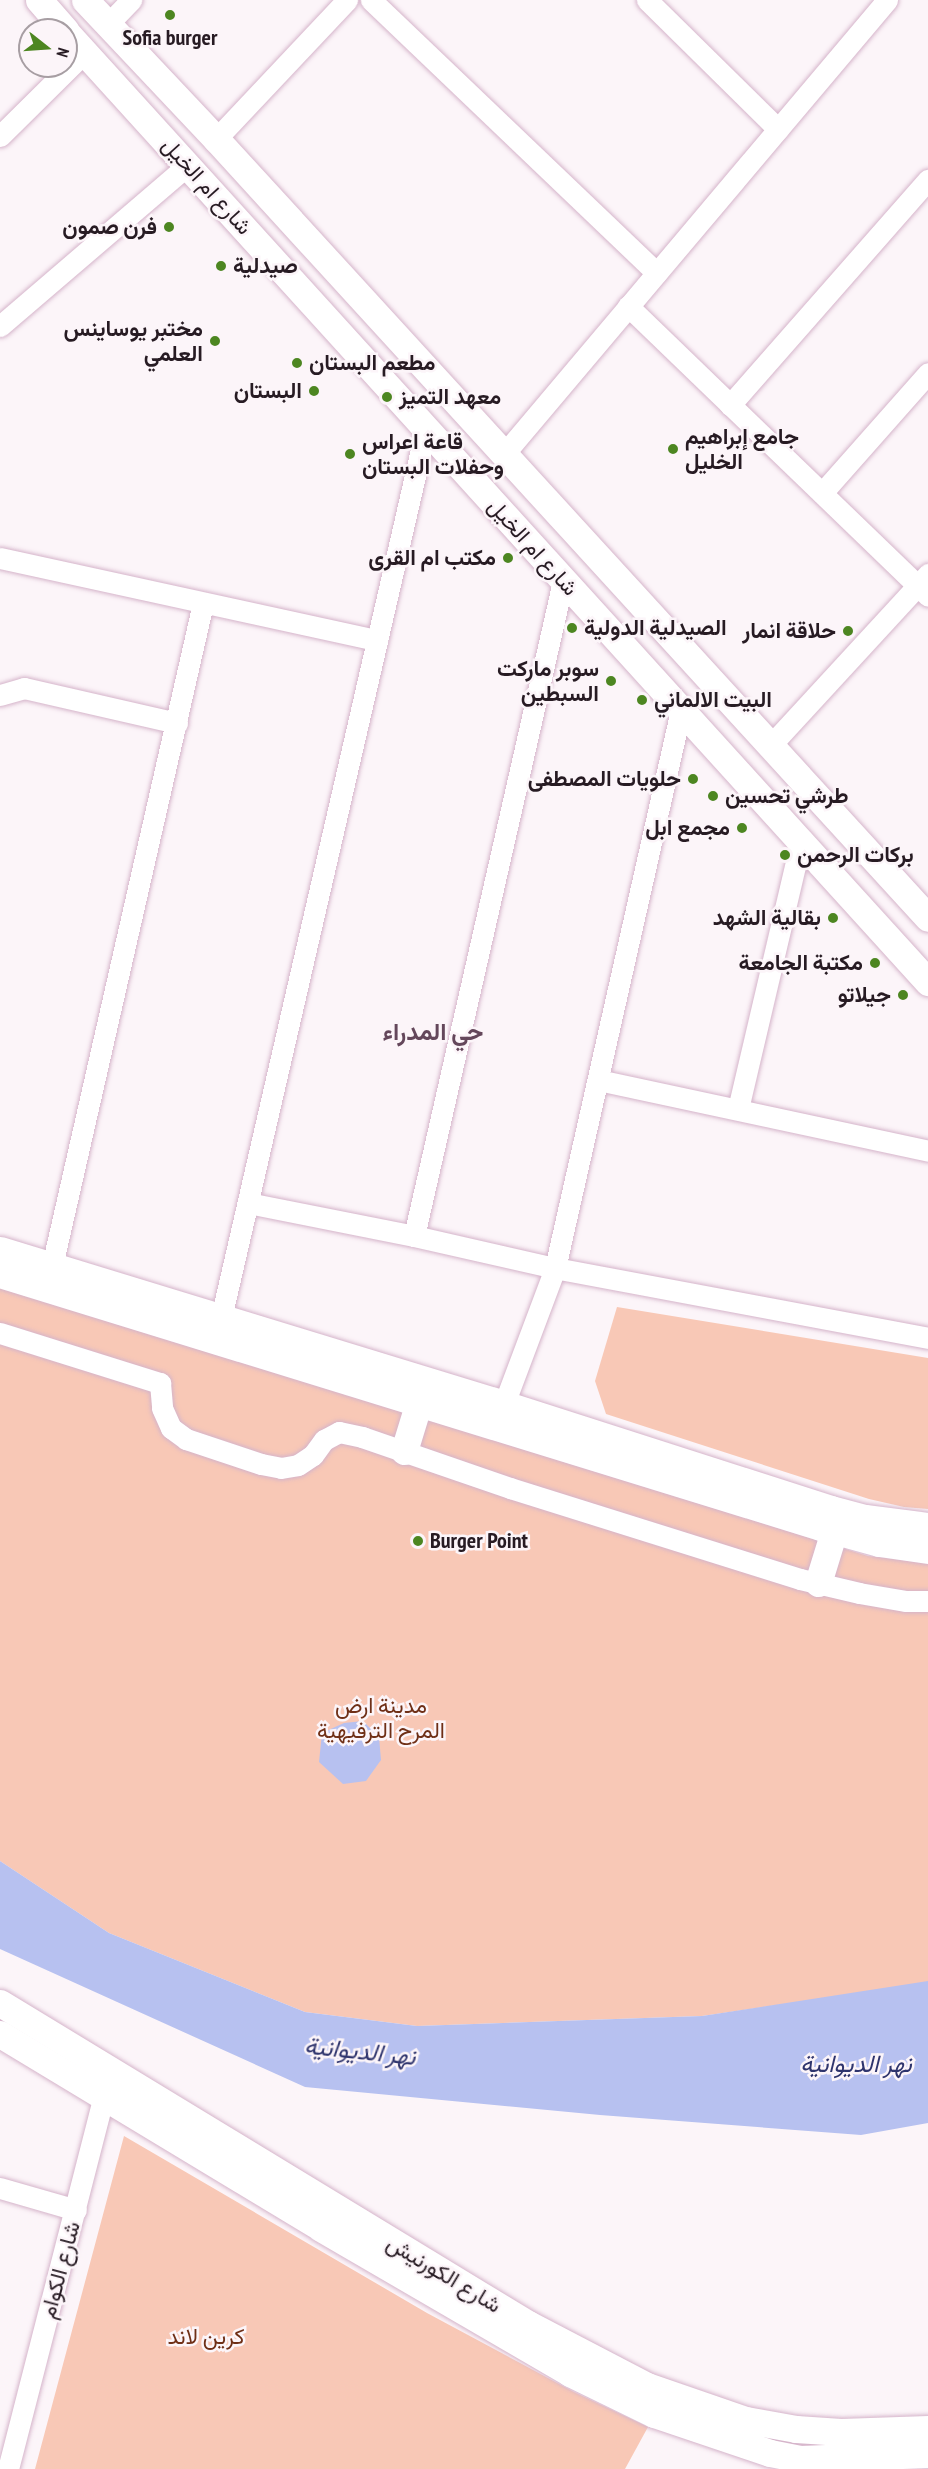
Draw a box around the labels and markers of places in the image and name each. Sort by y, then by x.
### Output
marker: Sofia burger [163,8,177,22]
place label: Sofia burger [123,25,217,51]
place label: فرن صمون [62,214,157,240]
marker: فرن صمون [162,220,176,234]
place label: صيدلية [233,253,298,279]
marker: صيدلية [214,259,228,273]
place label: مختبر يوساينس العلمي [64,315,203,366]
marker: مختبر يوساينس العلمي [208,334,222,348]
place label: مطعم البستان [309,350,435,376]
marker: مطعم البستان [290,356,304,370]
place label: البستان [234,378,302,404]
marker: البستان [307,384,321,398]
place label: معهد التميز [399,384,501,410]
marker: معهد التميز [380,390,394,404]
place label: جامع إبراهيم الخليل [685,423,799,475]
place label: قاعة اعراس وحفلات البستان [362,428,504,480]
marker: جامع إبراهيم الخليل [666,442,680,456]
marker: قاعة اعراس وحفلات البستان [343,447,357,461]
place label: مكتب ام القرى [368,545,496,571]
marker: مكتب ام القرى [501,551,515,565]
place label: الصيدلية الدولية [584,615,727,641]
place label: حلاقة انمار [742,618,836,644]
marker: الصيدلية الدولية [565,621,579,635]
marker: حلاقة انمار [841,624,855,638]
place label: سوبر ماركت السبطين [497,655,599,706]
marker: سوبر ماركت السبطين [604,674,618,688]
place label: البيت الالماني [654,687,772,713]
marker: البيت الالماني [635,693,649,707]
place label: حلويات المصطفى [528,766,681,792]
marker: حلويات المصطفى [686,772,700,786]
place label: طرشي تحسين [725,783,848,809]
marker: طرشي تحسين [706,789,720,803]
place label: مجمع ابل [645,815,730,841]
marker: مجمع ابل [735,821,749,835]
place label: بركات الرحمن [797,842,914,868]
marker: بركات الرحمن [778,848,792,862]
place label: بقالية الشهد [713,905,821,931]
marker: بقالية الشهد [826,911,840,925]
place label: مكتبة الجامعة [738,950,863,976]
marker: مكتبة الجامعة [868,956,882,970]
place label: جيلاتو [838,982,891,1008]
marker: جيلاتو [896,988,910,1002]
place label: Burger Point [430,1528,528,1554]
marker: Burger Point [411,1534,425,1548]

